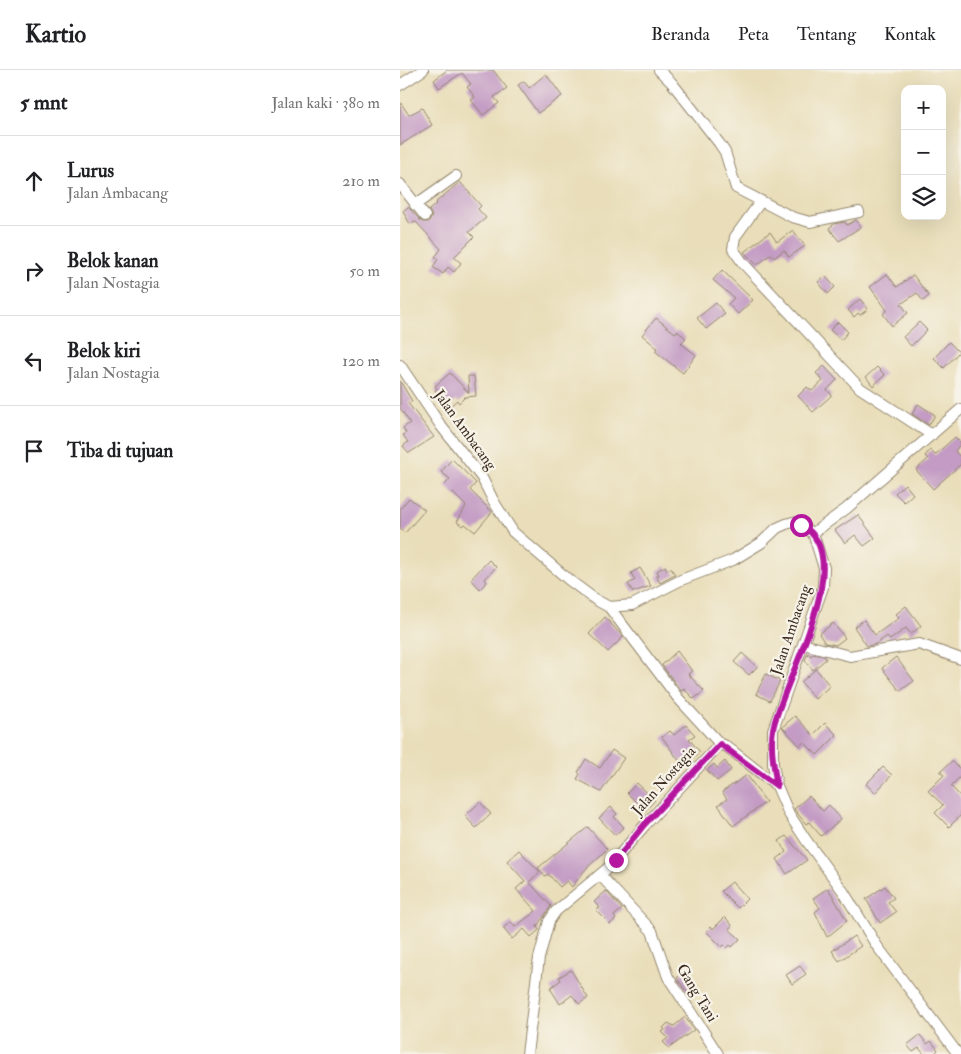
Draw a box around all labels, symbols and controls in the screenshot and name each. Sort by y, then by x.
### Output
text: Kartio [25,19,86,50]
text: Beranda [651,23,710,46]
text: Peta [738,23,769,46]
text: Tentang [797,23,856,46]
text: Kontak [884,23,936,46]
map controls [901,85,946,220]
button: + [901,85,946,130]
text: 5 mnt [20,89,67,116]
text: Jalan kaki · 380 m [271,93,380,113]
button: − [901,130,946,175]
text: Lurus [67,159,114,183]
icon: ahead [20,167,48,195]
text: 210 m [342,171,380,191]
button: layers [901,175,946,220]
text: Jalan Ambacang [67,183,168,203]
text: Belok kanan [67,249,158,273]
icon: right [20,257,48,285]
text: 50 m [349,261,380,281]
text: Jalan Nostagia [67,273,160,293]
text: Belok kiri [67,339,141,363]
icon: left [20,347,48,375]
text: 120 m [342,351,380,371]
text: Jalan Nostagia [67,363,160,383]
street label: Jalan Ambacang [428,385,501,475]
icon: arrive [20,437,48,465]
text: Tiba di tujuan [67,439,173,463]
route start [790,514,813,537]
street label: Jalan Ambacang [766,582,817,679]
street label: Jalan Nostagia [627,742,701,821]
route end [605,849,628,872]
street label: Gang Tani [672,961,722,1025]

